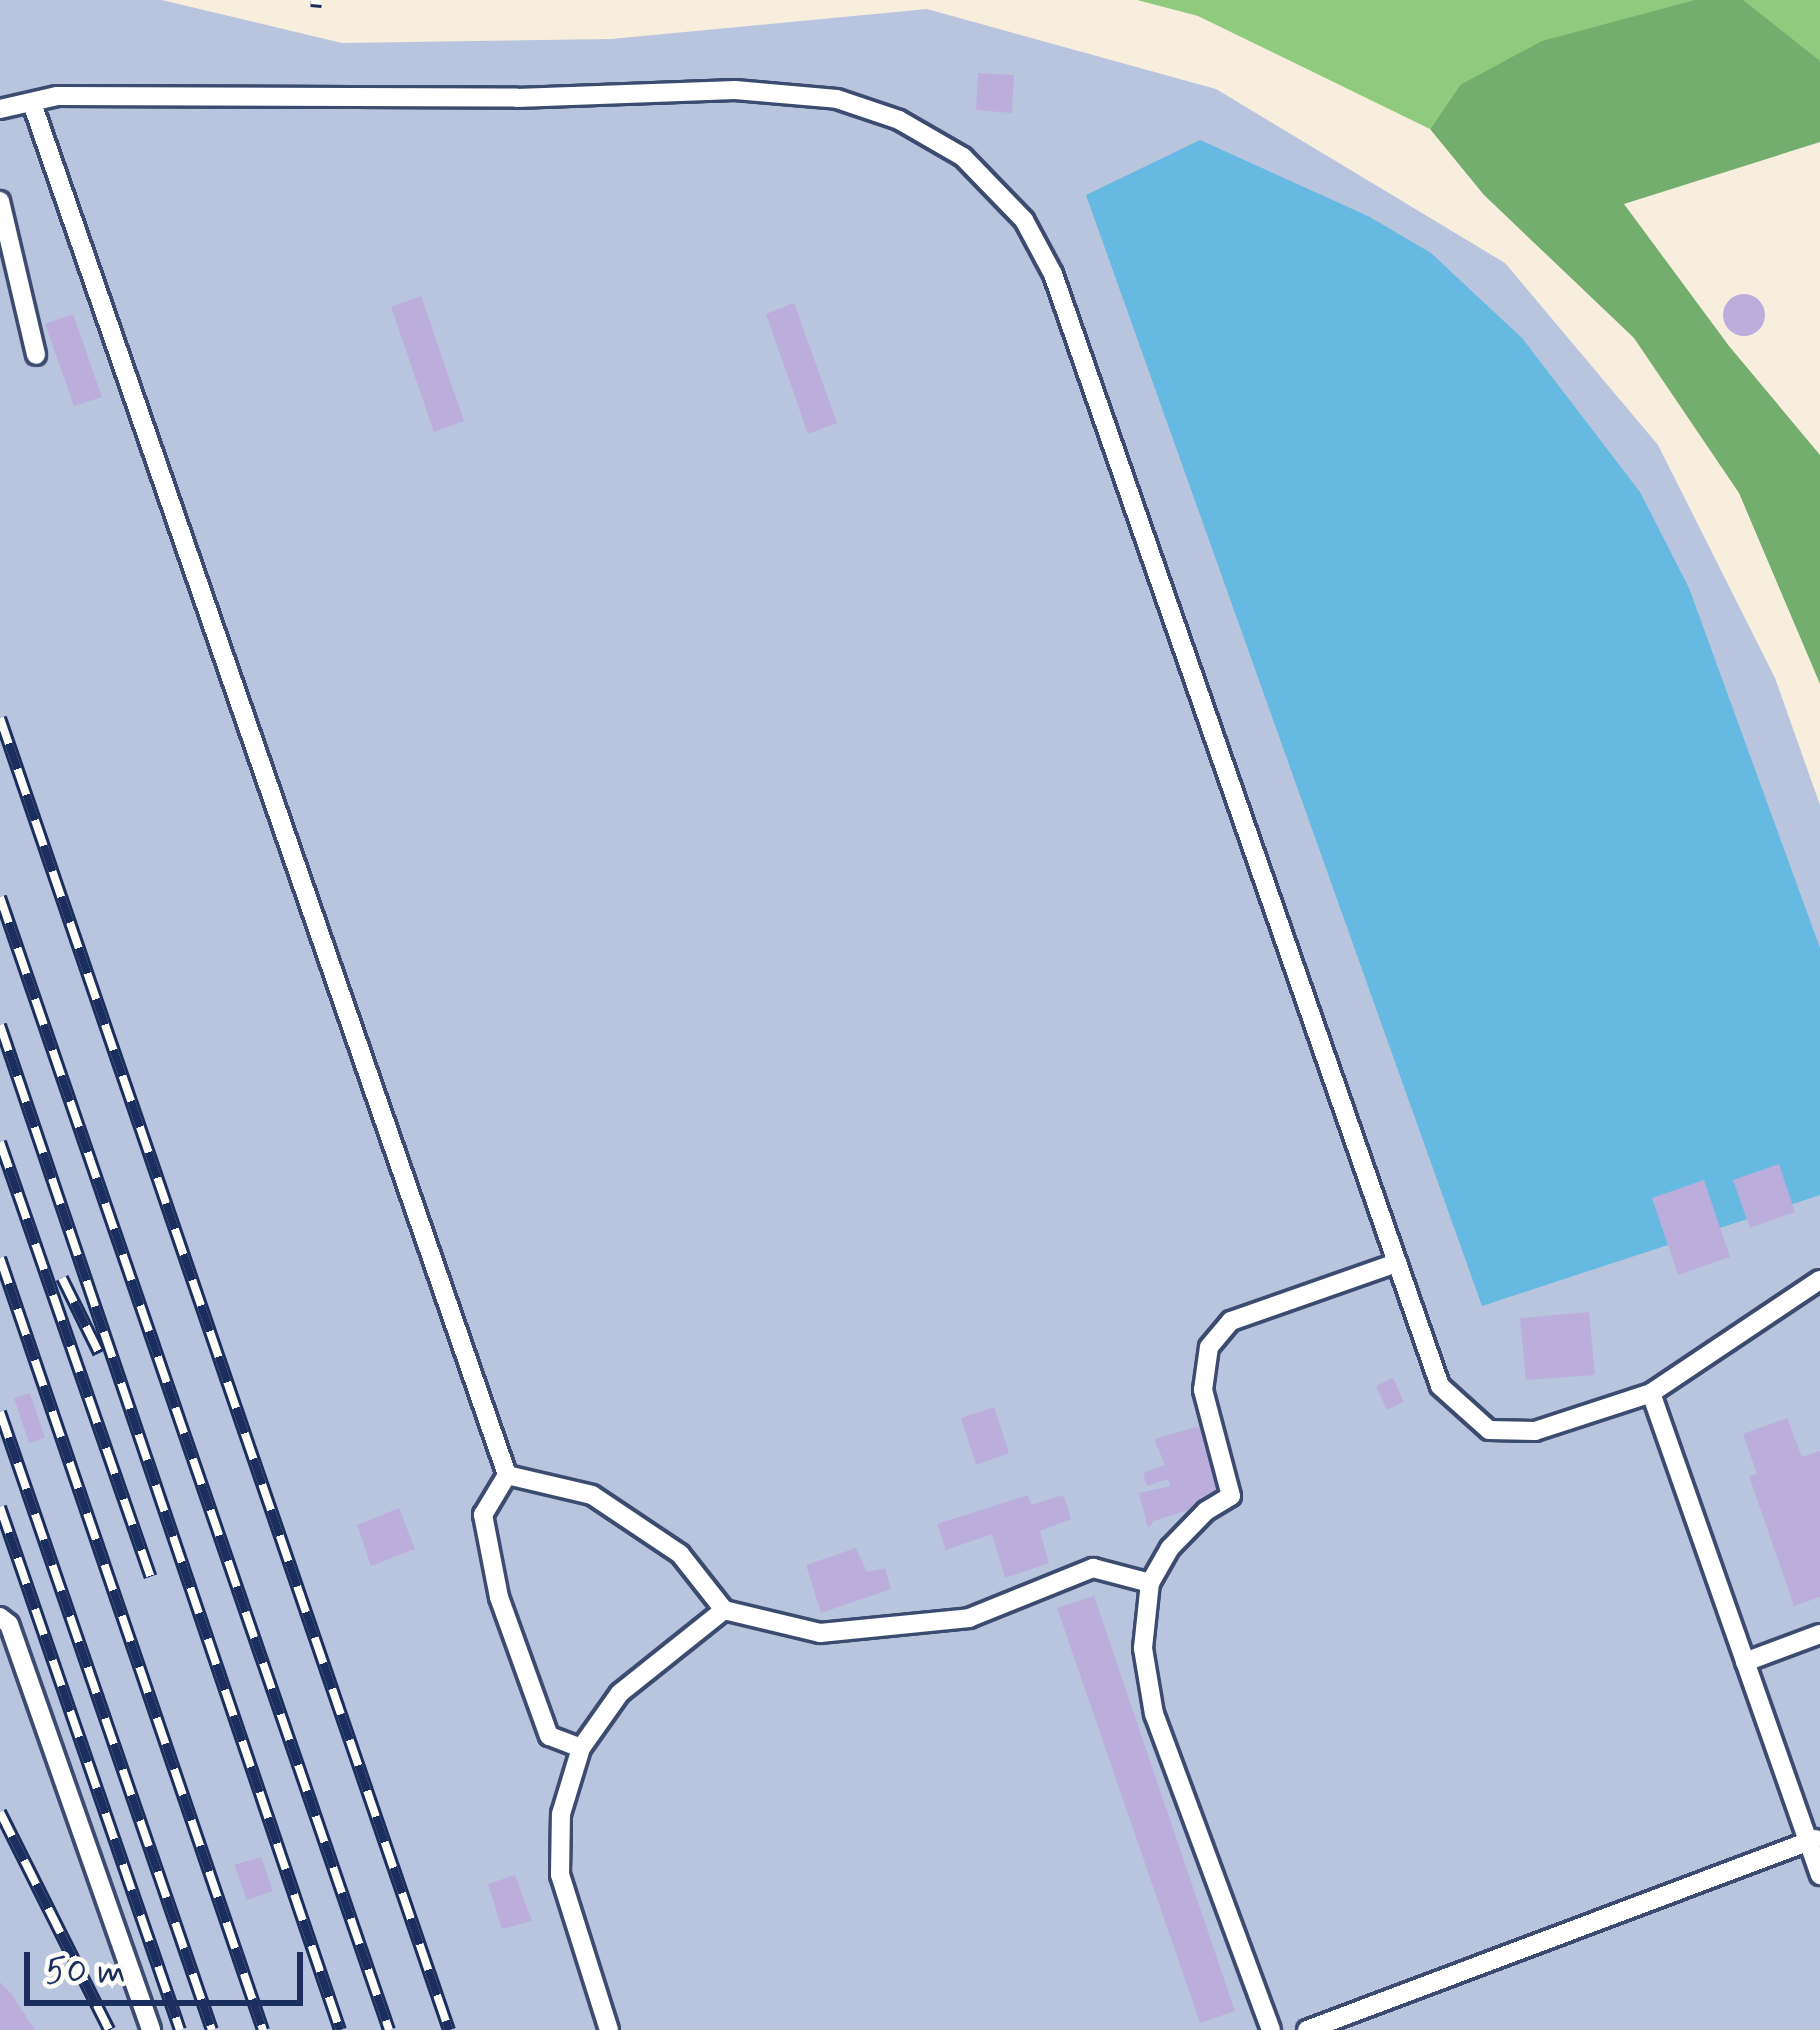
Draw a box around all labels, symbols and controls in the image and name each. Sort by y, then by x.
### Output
scale bar [30,1928,309,2002]
text: 50 m [45,1949,126,1996]

